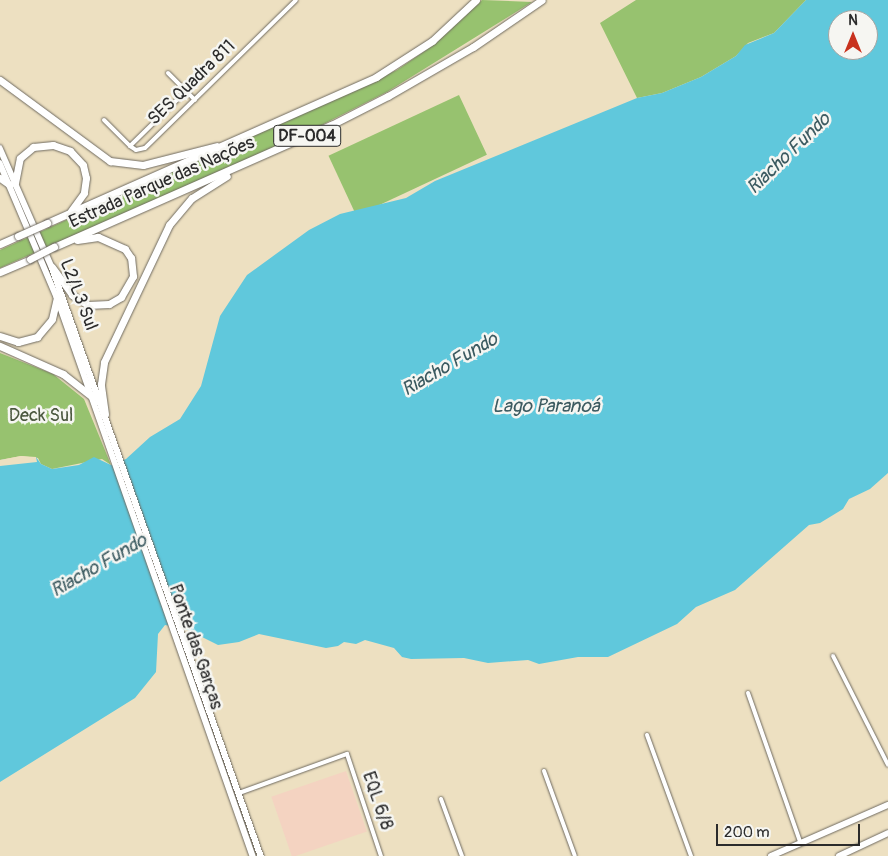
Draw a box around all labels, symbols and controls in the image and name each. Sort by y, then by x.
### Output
north arrow [828,10,878,60]
text: N [848,12,858,29]
street label: SES Quadra 811 [144,36,240,130]
water label: Riacho Fundo [743,109,835,199]
road number: DF-004 [272,122,342,150]
street label: Estrada Parque das Nações [66,132,258,234]
street label: L2/L3 Sul [55,256,101,334]
water label: Riacho Fundo [398,328,502,402]
water label: Lago Paranoá [492,396,600,418]
park label: Deck Sul [9,405,73,427]
water label: Riacho Fundo [47,529,151,603]
street label: Ponte das Garças [163,582,227,712]
street label: EQL 6/8 [357,769,397,833]
scale bar [718,814,862,846]
text: 200 m [724,823,769,842]

